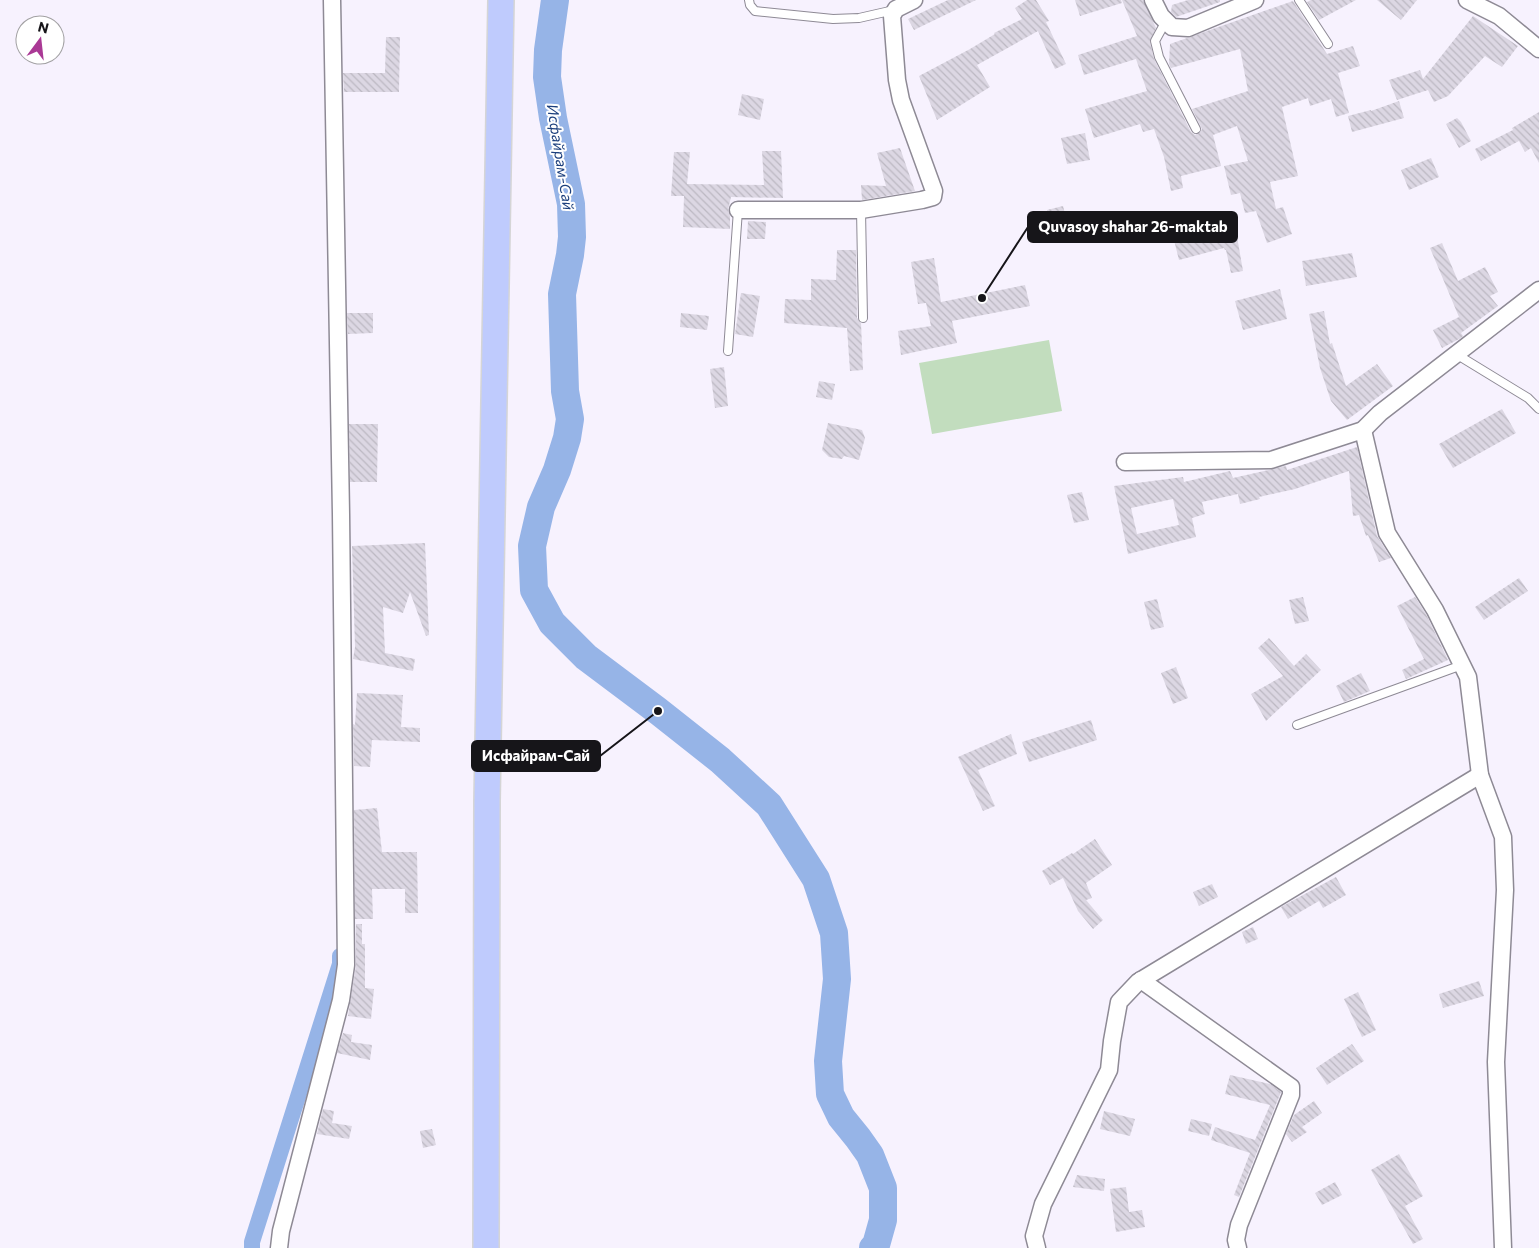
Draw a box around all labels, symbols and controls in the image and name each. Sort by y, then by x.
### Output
north arrow [15,15,65,65]
text: N [36,17,51,37]
water label: Исфайрам-Сай [544,103,578,212]
callout: Quvasoy shahar 26-maktab [1028,212,1237,242]
text: Quvasoy shahar 26-maktab [1038,217,1228,235]
callout: Исфайрам-Сай [472,741,600,771]
text: Исфайрам-Сай [482,746,590,764]

